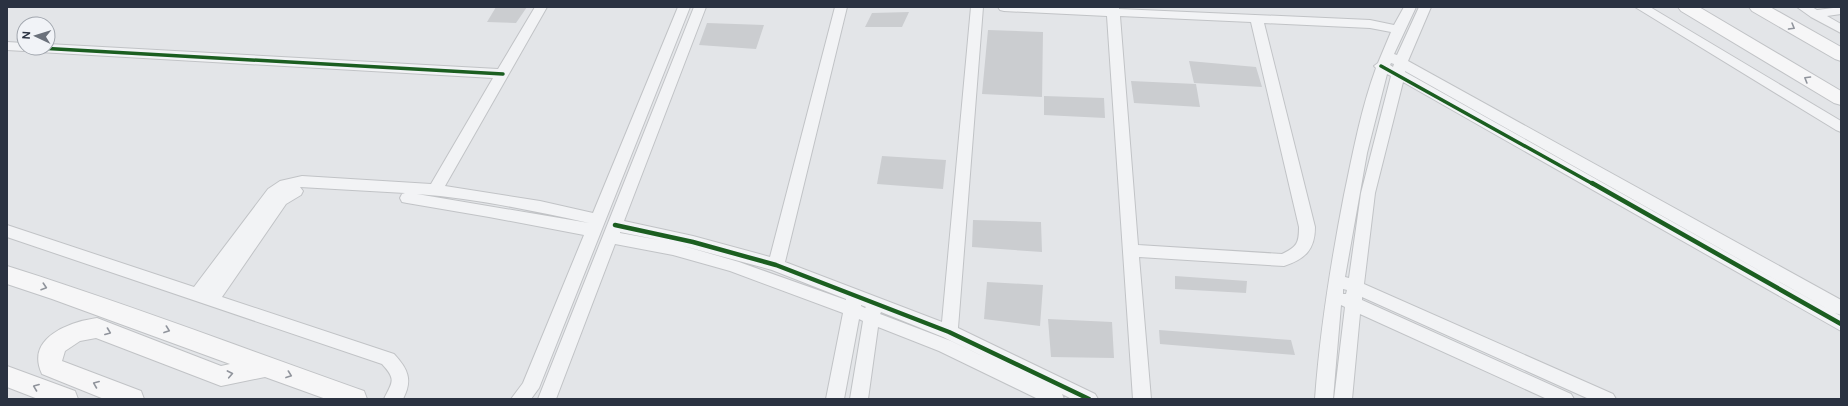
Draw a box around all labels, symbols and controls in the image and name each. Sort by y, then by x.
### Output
north arrow [16,16,56,56]
one-way arrow [1788,22,1795,29]
text: N [19,31,33,40]
one-way arrow [1804,77,1812,84]
one-way arrow [40,282,47,291]
one-way arrow [163,326,170,334]
one-way arrow [104,327,111,335]
one-way arrow [226,370,233,379]
one-way arrow [285,370,292,378]
one-way arrow [92,381,99,389]
one-way arrow [33,384,40,392]

